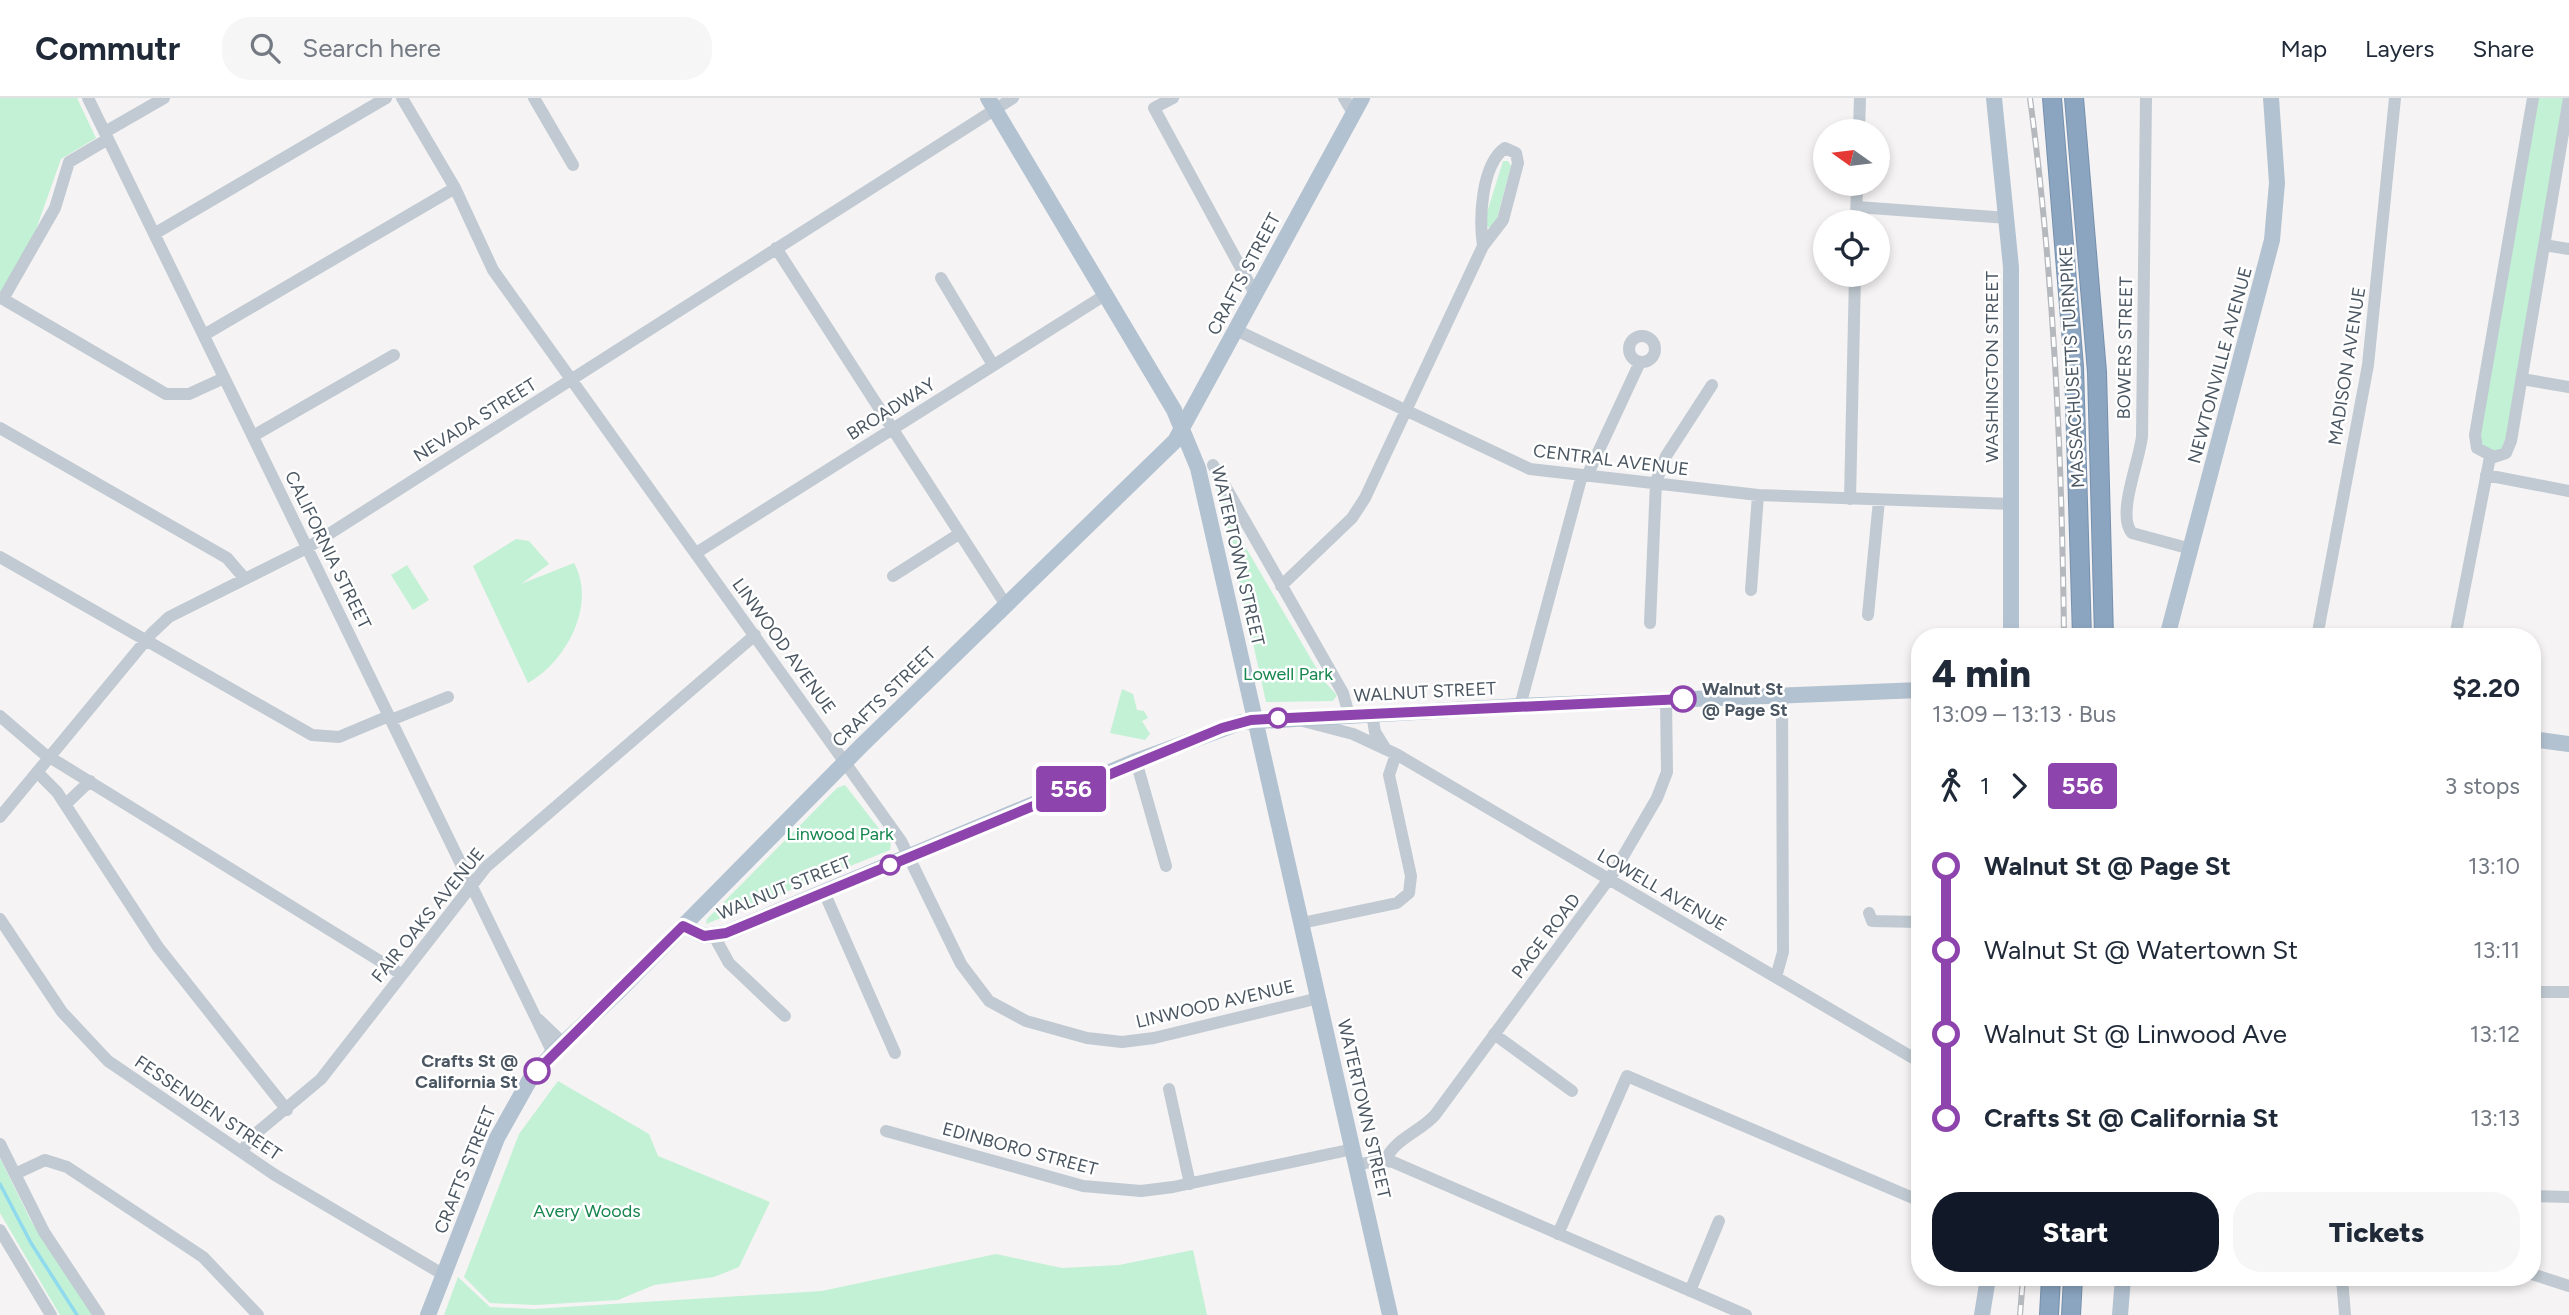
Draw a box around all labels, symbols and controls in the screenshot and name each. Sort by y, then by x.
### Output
search box [222,17,712,80]
text: Commutr [35,29,180,68]
icon: search [246,29,284,67]
text: Search here [302,32,441,64]
text: Map [2280,34,2327,63]
text: Layers [2365,34,2434,63]
text: Share [2472,34,2534,63]
north arrow [1813,119,1890,196]
map controls [1813,119,1890,287]
street label: CRAFTS STREET [1203,209,1285,339]
button: locate [1813,210,1890,287]
street label: MASSACHUSETTS TURNPIKE [2055,245,2089,489]
street label: NEWTONVILLE AVENUE [2183,264,2257,466]
street label: WASHINGTON STREET [1981,271,2003,463]
street label: BOWERS STREET [2113,276,2137,420]
street label: MADISON AVENUE [2324,285,2370,447]
street label: NEVADA STREET [409,373,541,467]
street label: BROADWAY [843,373,939,445]
street label: CENTRAL AVENUE [1532,440,1690,480]
street label: WATERTOWN STREET [1207,464,1269,648]
street label: CALIFORNIA STREET [280,467,376,633]
street label: LINWOOD AVENUE [727,574,841,718]
street label: CRAFTS STREET [828,642,940,752]
text: 4 min [1932,651,2031,697]
park label: Lowell Park [1243,663,1333,685]
text: $2.20 [2452,672,2520,704]
street label: WALNUT STREET [1353,677,1497,707]
place label: Walnut St @ Page St [1702,678,1788,721]
marker: Walnut St @ Page St [1670,686,1696,712]
text: 13:09 – 13:13 · Bus [1932,700,2116,728]
unlabelled marker [1268,708,1288,728]
line badge: 556 [1031,766,1111,812]
icon: walk [1932,767,1970,805]
icon: forward [2000,767,2038,805]
text: 556 [2062,771,2103,800]
text: 1 [1980,772,1990,800]
text: 3 stops [2445,772,2520,800]
text: 556 [1050,774,1092,803]
park label: Linwood Park [786,823,894,845]
street label: FAIR OAKS AVENUE [367,843,489,987]
street label: LOWELL AVENUE [1593,844,1731,936]
text: Walnut St @ Page St [1984,850,2231,882]
street label: WALNUT STREET [714,851,854,925]
text: 13:10 [2468,852,2520,880]
unlabelled marker [880,855,900,875]
street label: PAGE ROAD [1507,889,1585,983]
text: Walnut St @ Watertown St [1984,934,2298,966]
text: 13:11 [2473,936,2520,964]
street label: LINWOOD AVENUE [1134,975,1296,1033]
street label: WATERTOWN STREET [1333,1017,1395,1201]
text: Walnut St @ Linwood Ave [1984,1018,2287,1050]
text: 13:12 [2470,1020,2520,1048]
place label: Crafts St @ California St [415,1050,518,1093]
street label: FESSENDEN STREET [131,1051,286,1165]
marker: Crafts St @ California St [524,1058,550,1084]
text: Crafts St @ California St [1984,1102,2279,1134]
street label: CRAFTS STREET [429,1103,501,1237]
text: 13:13 [2470,1104,2520,1132]
street label: EDINBORO STREET [940,1118,1100,1180]
button: Start [1932,1192,2219,1272]
button: Tickets [2233,1192,2520,1272]
park label: Avery Woods [533,1200,641,1222]

